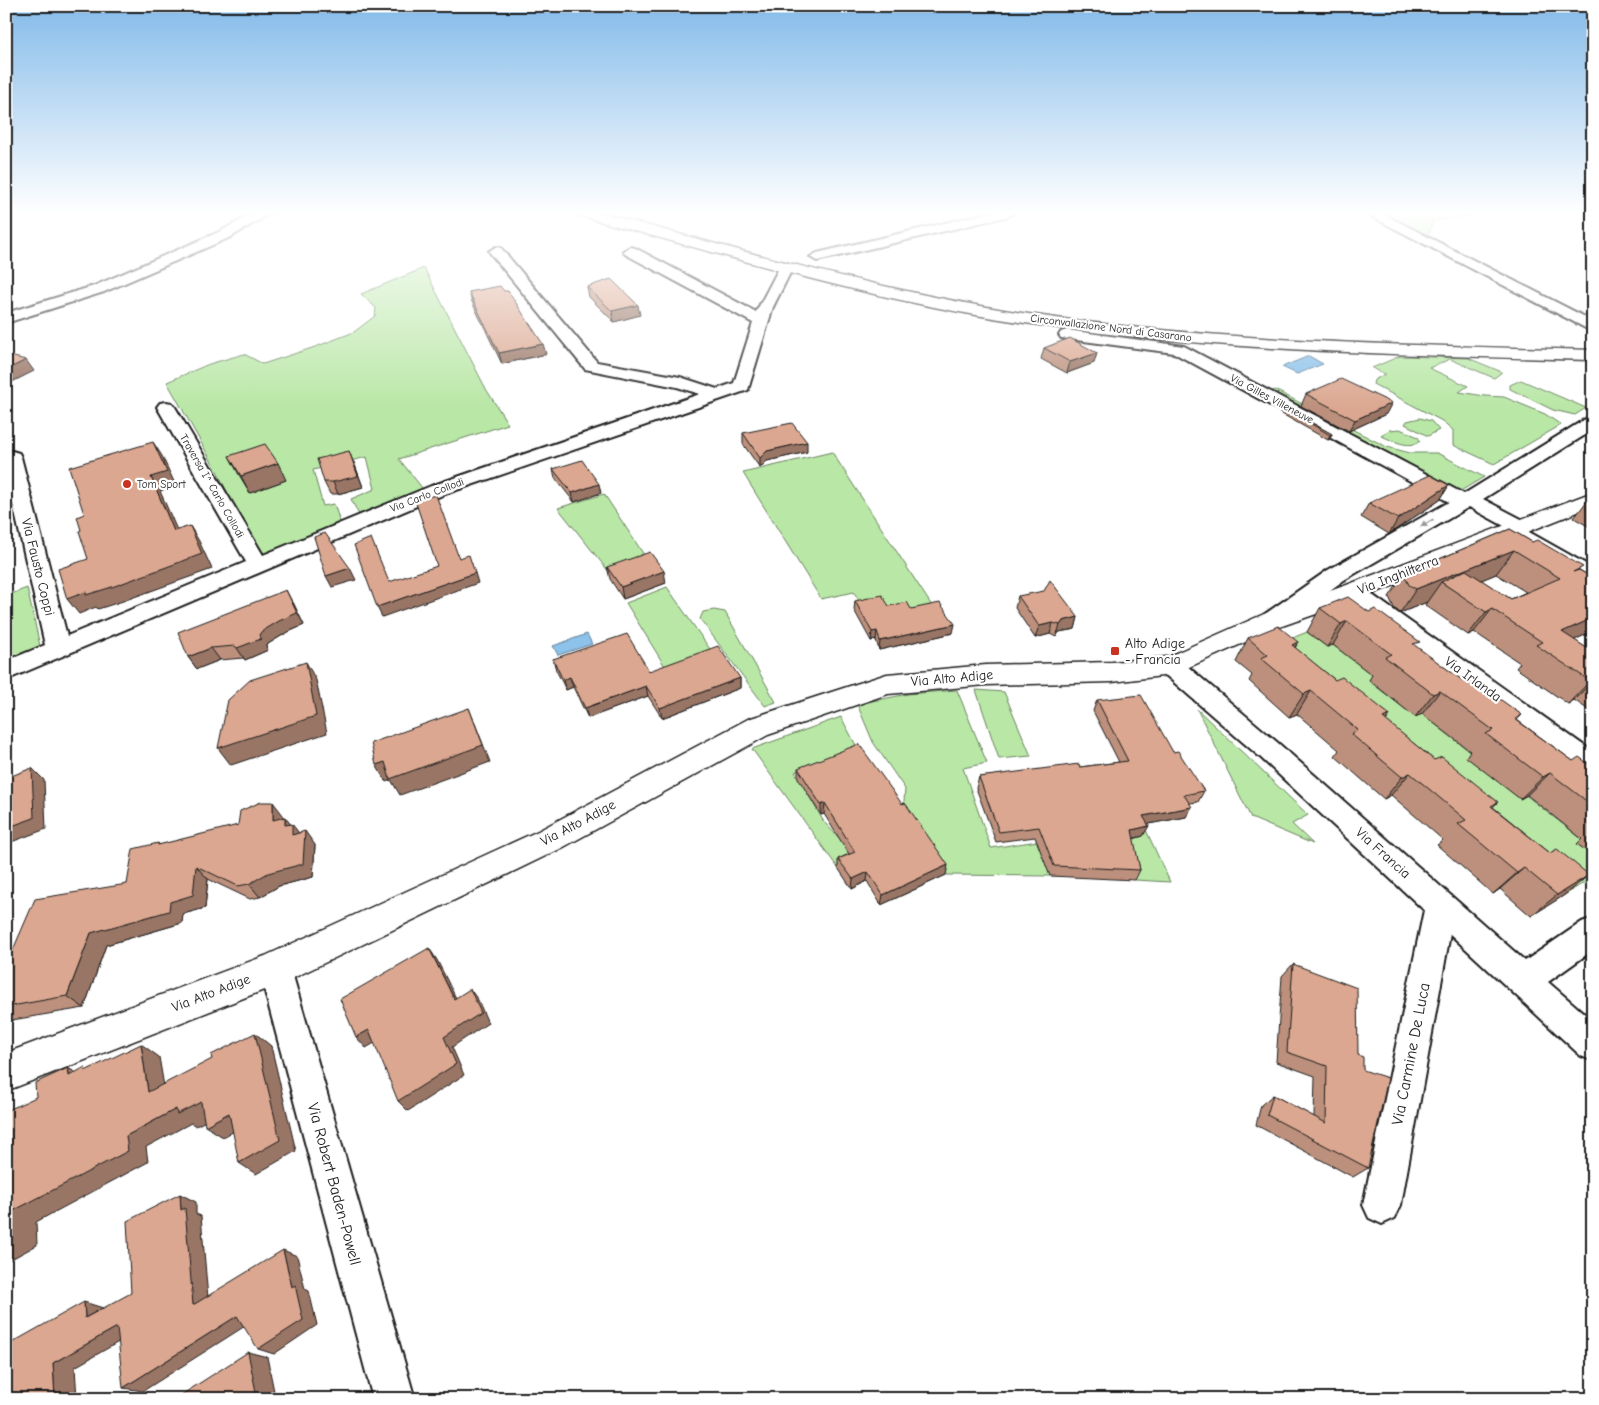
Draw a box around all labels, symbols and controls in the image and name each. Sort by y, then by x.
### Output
street label: Circonvallazione Nord di Casarano [1030,312,1193,344]
street label: Via Gilles Villeneuve [1228,372,1316,427]
street label: Traversa I^ Carlo Collodi [177,432,247,540]
street label: Via Carlo Collodi [388,475,466,515]
marker: Tom Sport [121,478,133,490]
place label: Tom Sport [137,478,186,491]
street label: Via Fausto Coppi [18,517,58,617]
one-way arrow [1420,519,1434,528]
street label: Via Inghilterra [1355,552,1441,598]
place label: Alto Adige - Francia [1125,635,1185,668]
marker: Alto Adige - Francia [1109,645,1121,657]
street label: Via Irlanda [1441,653,1505,705]
street label: Via Alto Adige [910,666,994,690]
street label: Via Alto Adige [538,796,618,850]
street label: Via Francia [1352,824,1414,882]
street label: Via Alto Adige [169,970,253,1016]
street label: Via Carmine De Luca [1388,981,1434,1127]
street label: Via Robert Baden-Powell [304,1101,364,1267]

